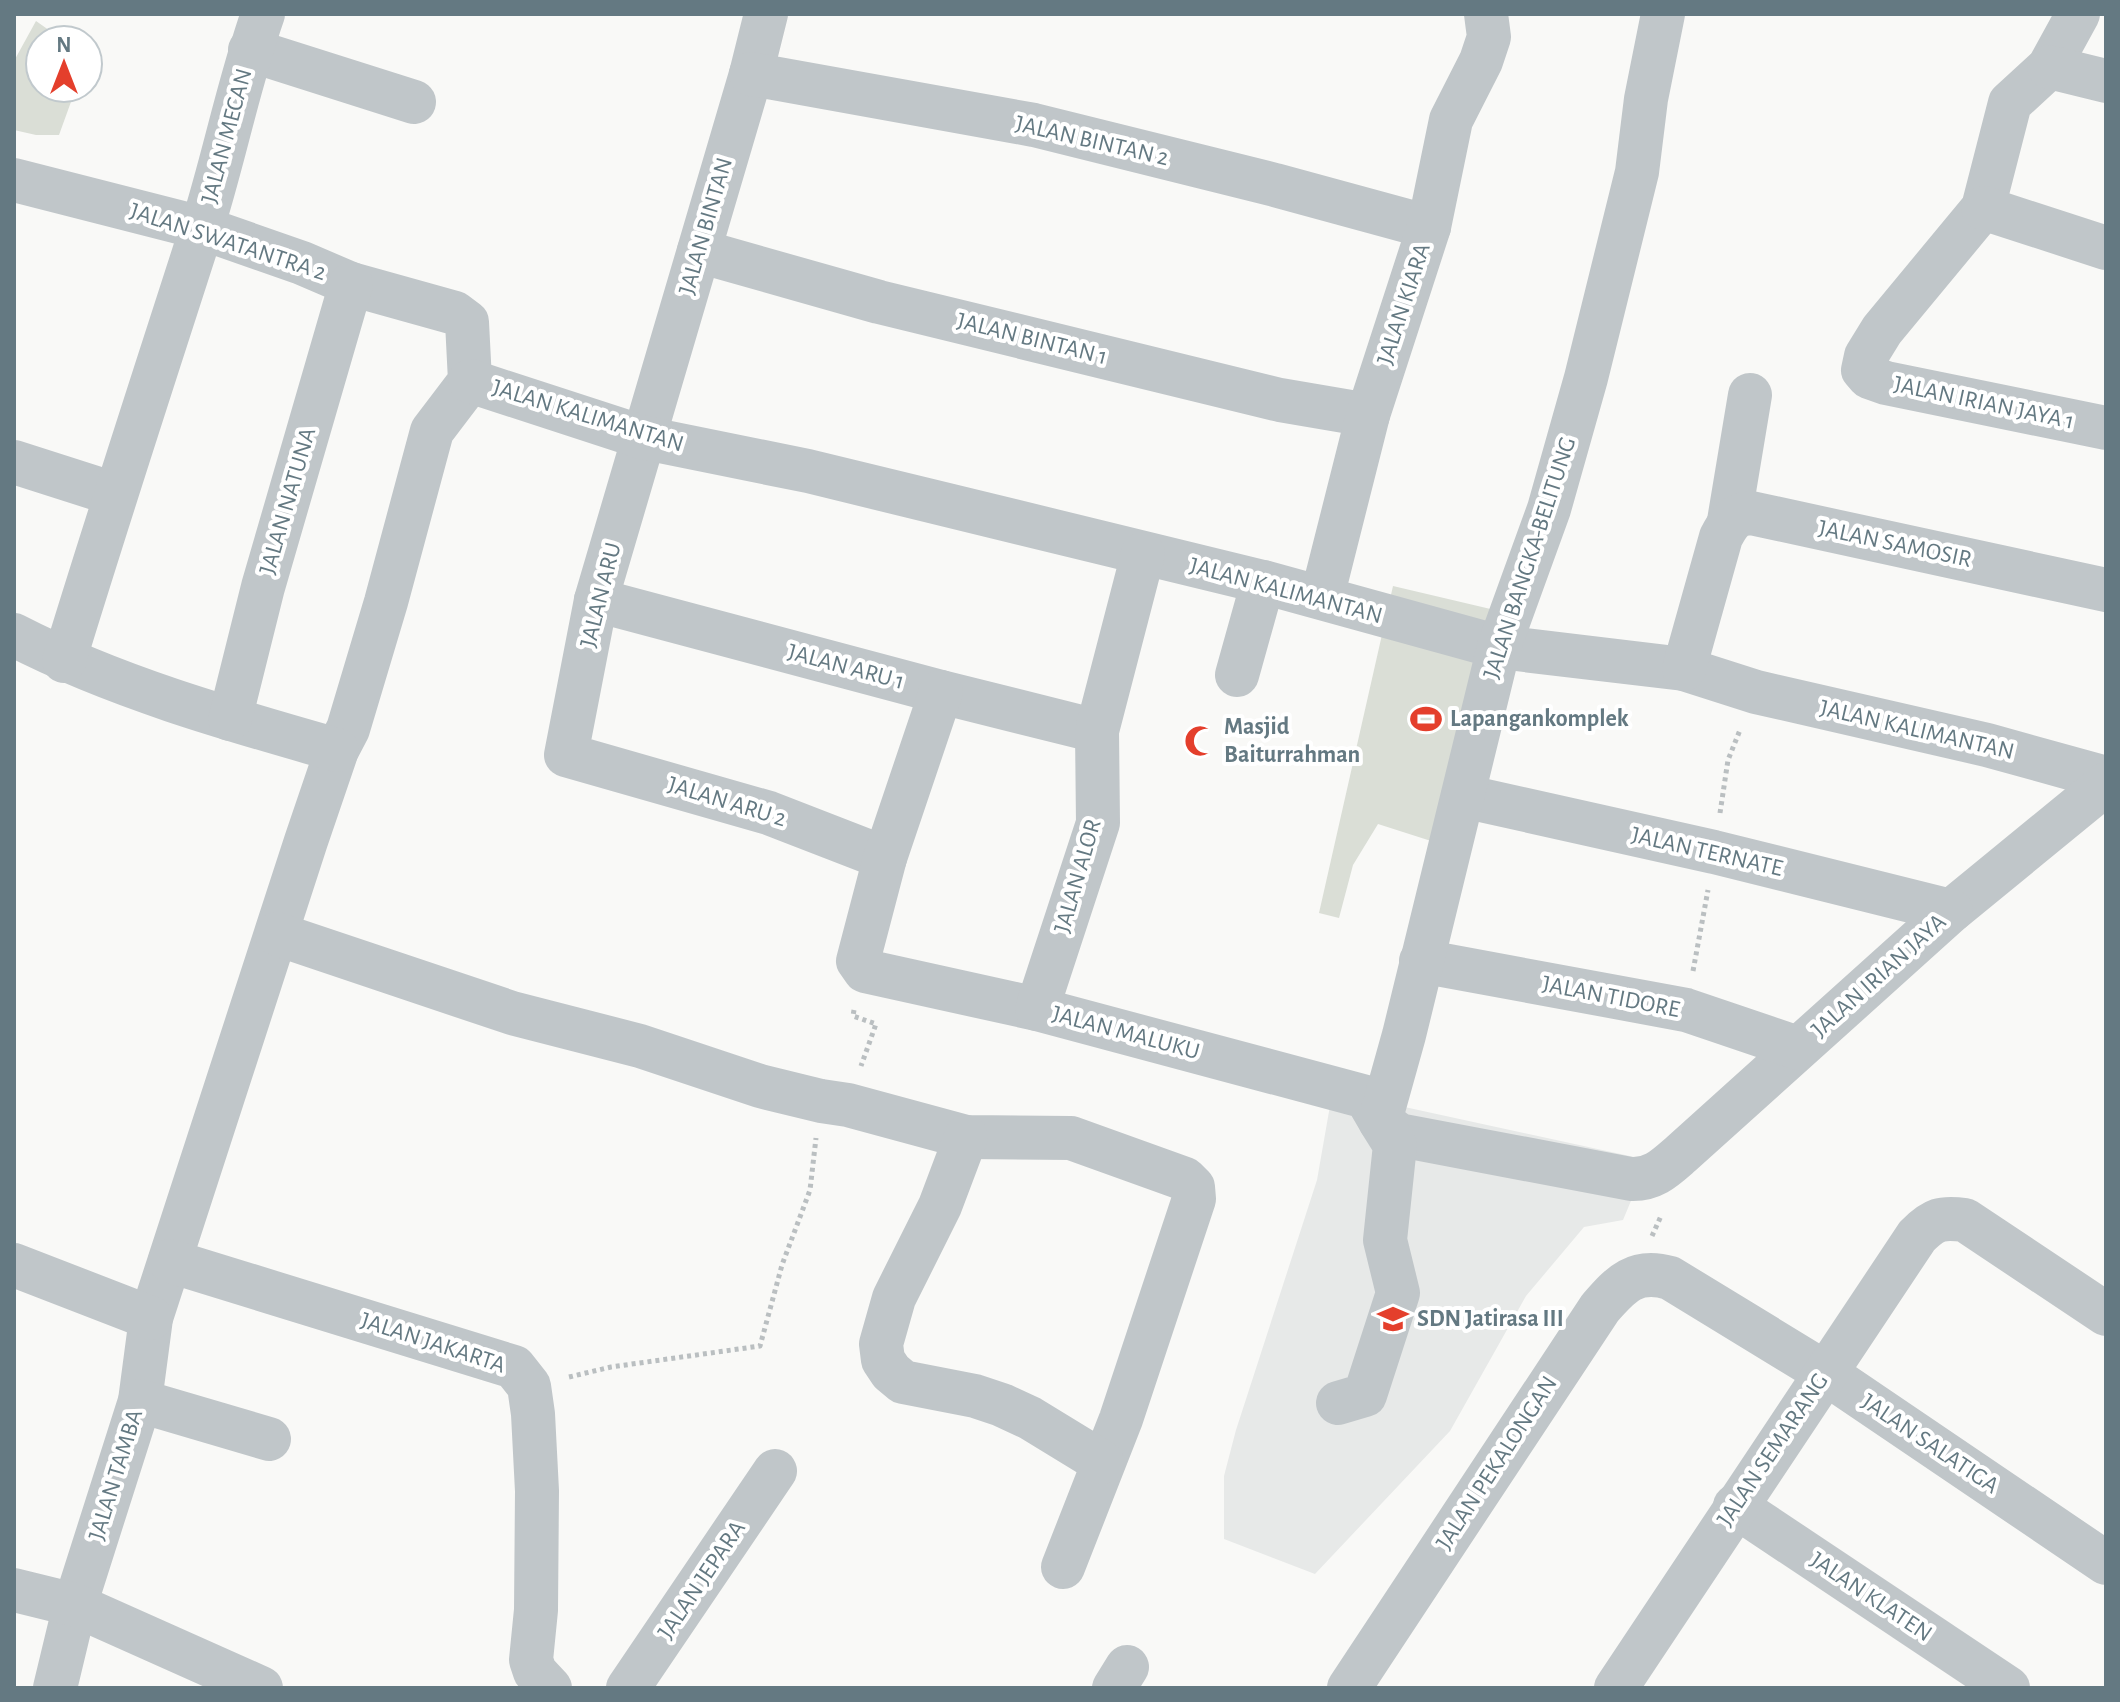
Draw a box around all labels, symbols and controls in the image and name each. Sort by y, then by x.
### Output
north arrow [24,24,104,104]
text: N [56,34,72,56]
street label: JALAN MECAN [197,66,257,206]
street label: JALAN BINTAN 2 [1013,112,1171,170]
street label: JALAN BINTAN [675,155,737,297]
street label: JALAN SWATANTRA 2 [127,199,329,285]
street label: JALAN KIARA [1373,240,1435,368]
street label: JALAN BINTAN 1 [954,309,1110,369]
street label: JALAN IRIAN JAYA 1 [1892,372,2076,434]
street label: JALAN KALIMANTAN [490,376,686,456]
street label: JALAN NATUNA [256,425,320,577]
street label: JALAN BANGKA-BELITUNG [1480,434,1580,682]
street label: JALAN SAMOSIR [1816,516,1974,572]
street label: JALAN ARU [576,540,626,650]
street label: JALAN KALIMANTAN [1187,554,1385,628]
street label: JALAN ARU 1 [785,640,907,694]
street label: JALAN KALIMANTAN [1818,696,2016,764]
sports icon: Lapangankomplek [1409,702,1443,736]
place label: Lapangankomplek [1450,707,1629,731]
place label: Masjid Baiturrahman [1224,715,1360,767]
mosque icon: Masjid Baiturrahman [1183,724,1217,758]
street label: JALAN ARU 2 [665,773,789,831]
street label: JALAN ALOR [1050,816,1106,936]
street label: JALAN TERNATE [1629,823,1785,881]
street label: JALAN IRIAN JAYA [1807,910,1951,1042]
street label: JALAN TIDORE [1540,972,1682,1022]
street label: JALAN MALUKU [1050,1002,1202,1064]
school or university icon: SDN Jatirasa III [1376,1302,1410,1336]
place label: SDN Jatirasa III [1417,1307,1564,1331]
street label: JALAN JAKARTA [358,1308,508,1378]
street label: JALAN SEMARANG [1713,1369,1833,1531]
street label: JALAN PEKALONGAN [1432,1372,1562,1554]
street label: JALAN SALATIGA [1857,1389,2003,1499]
street label: JALAN TAMBA [85,1407,147,1543]
street label: JALAN JEPARA [654,1516,750,1643]
street label: JALAN KLATEN [1806,1548,1936,1646]

